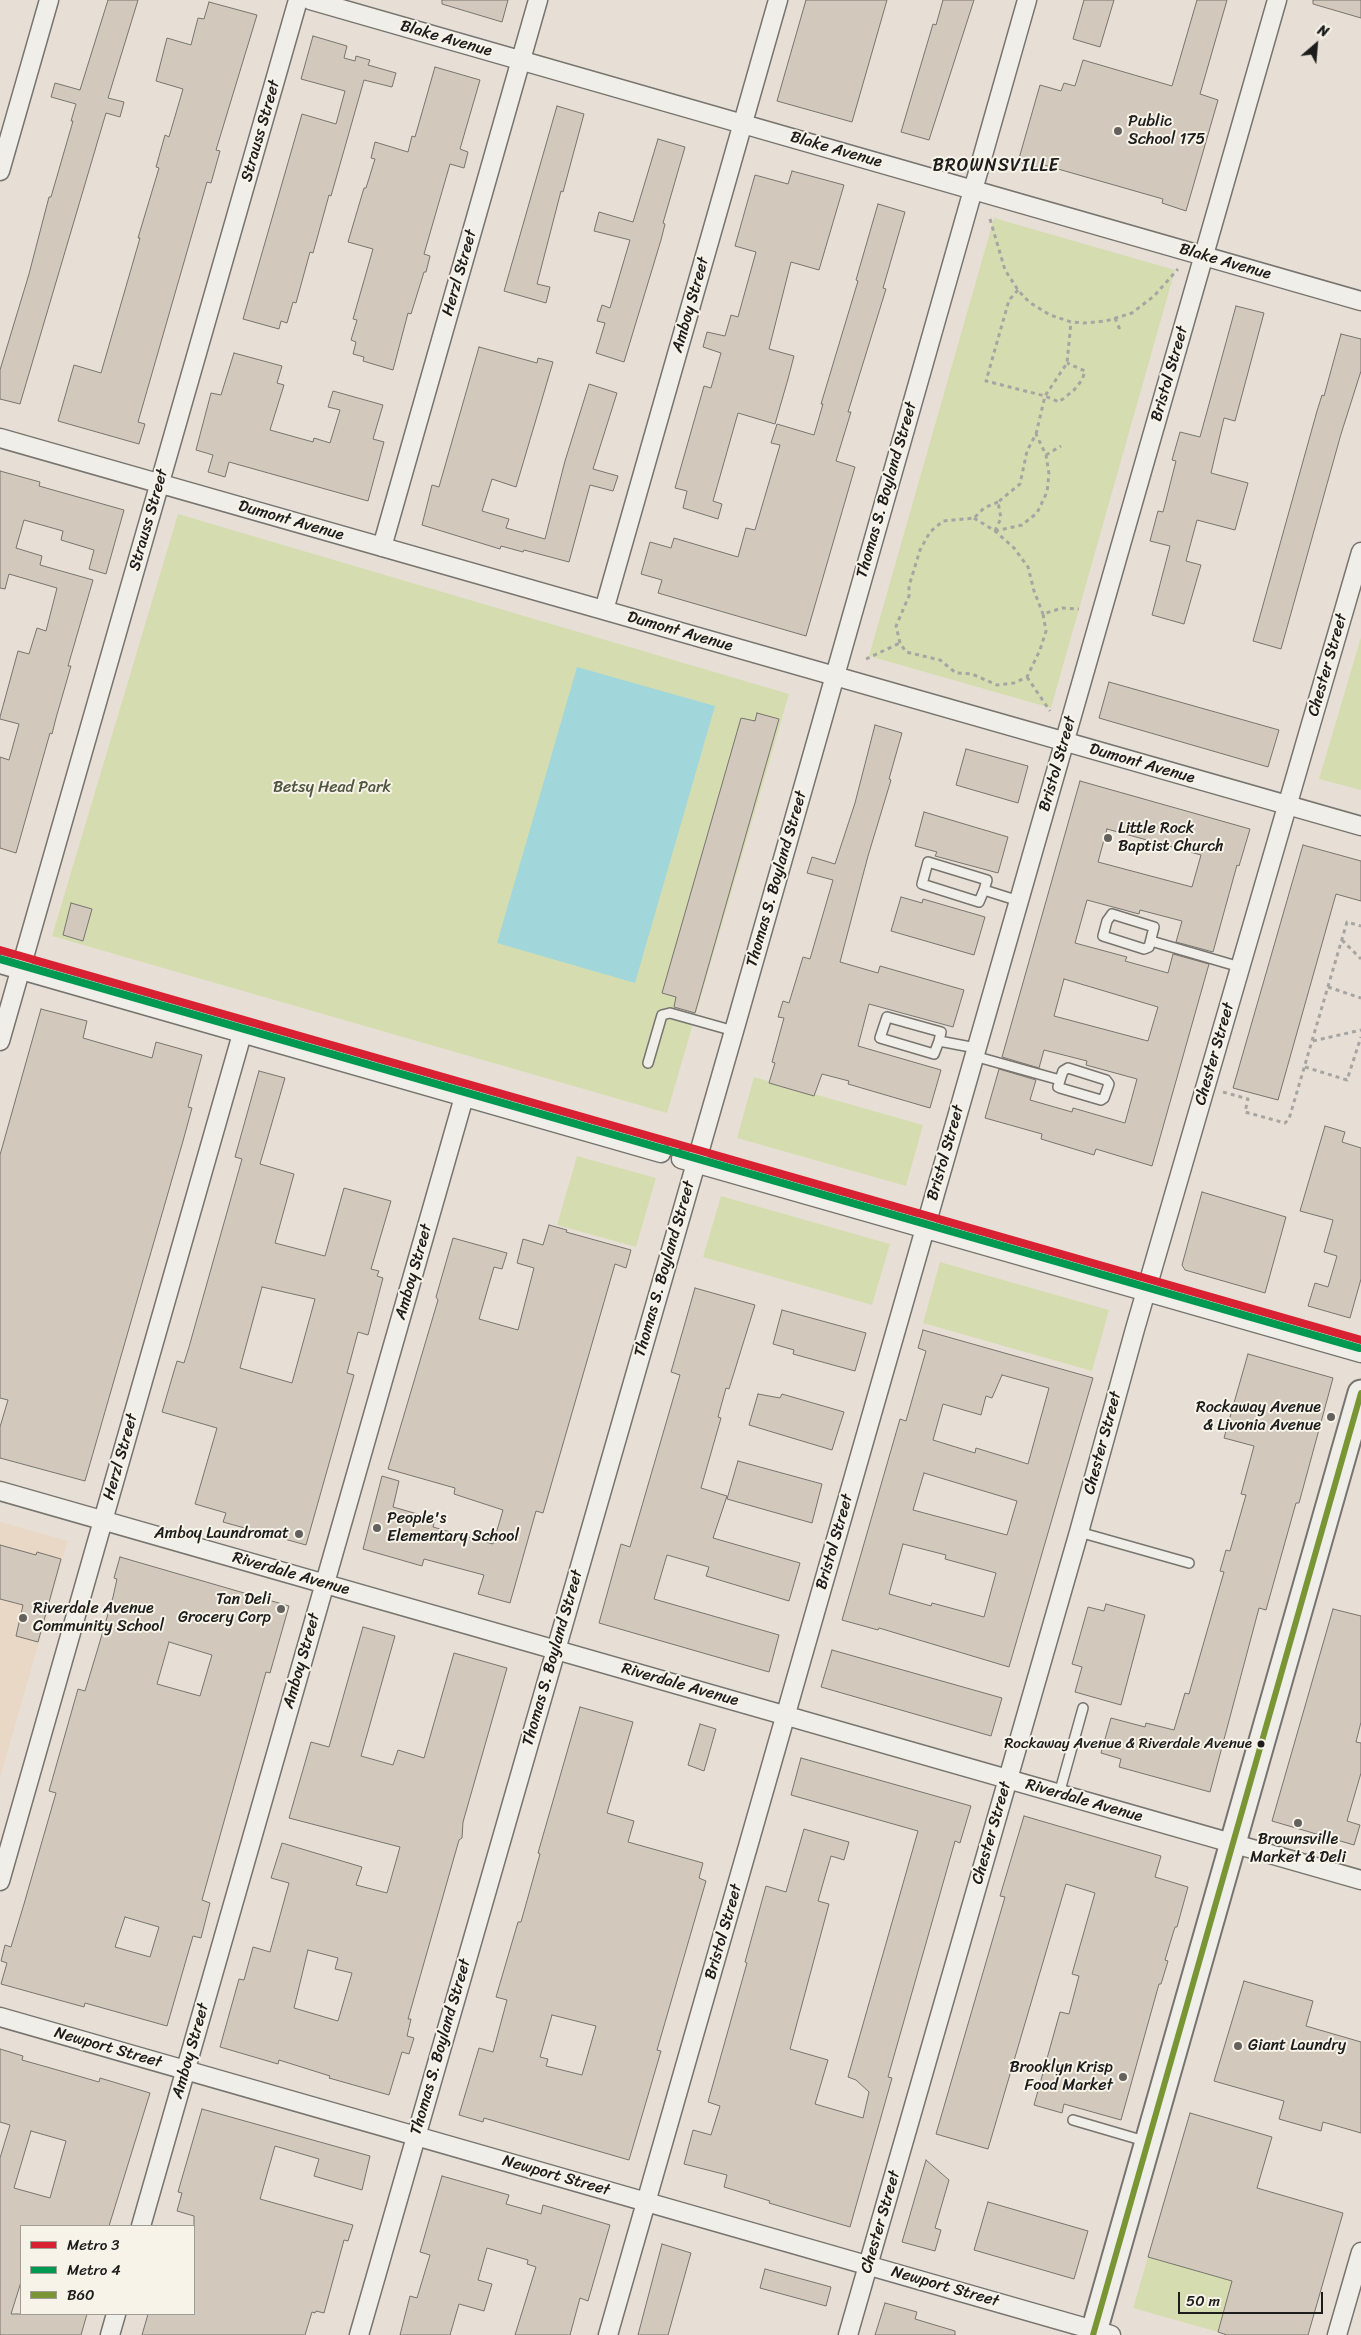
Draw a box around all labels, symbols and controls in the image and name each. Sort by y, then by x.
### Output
street label: Blake Avenue [398,17,494,61]
text: N [1313,18,1333,45]
north arrow [1291,20,1341,70]
street label: Strauss Street [237,78,285,184]
place label: Public School 175 [1128,112,1205,150]
marker: Public School 175 [1112,125,1124,137]
street label: Blake Avenue [788,128,884,172]
district label: BROWNSVILLE [932,155,1060,177]
street label: Herzl Street [439,228,481,318]
street label: Blake Avenue [1177,240,1273,284]
street label: Amboy Street [668,255,714,355]
street label: Bristol Street [1147,324,1193,424]
street label: Thomas S. Boyland Street [853,400,921,580]
street label: Strauss Street [125,467,173,573]
street label: Dumont Avenue [236,497,346,545]
street label: Dumont Avenue [625,608,735,656]
street label: Chester Street [1304,611,1352,719]
street label: Bristol Street [1035,714,1081,814]
street label: Dumont Avenue [1087,740,1197,788]
park label: Betsy Head Park [273,778,391,798]
street label: Thomas S. Boyland Street [743,789,811,969]
place label: Little Rock Baptist Church [1118,819,1224,857]
marker: Little Rock Baptist Church [1102,832,1114,844]
street label: Chester Street [1191,1000,1239,1108]
street label: Bristol Street [923,1103,969,1203]
street label: Thomas S. Boyland Street [631,1179,699,1359]
street label: Amboy Street [391,1222,437,1322]
street label: Chester Street [1080,1389,1126,1497]
place label: Rockaway Avenue & Livonia Avenue [1196,1398,1321,1436]
marker: Rockaway Avenue & Livonia Avenue [1325,1411,1337,1423]
street label: Herzl Street [100,1412,142,1502]
street label: Bristol Street [812,1492,858,1592]
place label: People's Elementary School [387,1509,519,1547]
marker: People's Elementary School [371,1522,383,1534]
place label: Amboy Laundromat [154,1524,289,1544]
marker: Amboy Laundromat [293,1528,305,1540]
street label: Riverdale Avenue [230,1548,352,1600]
street label: Thomas S. Boyland Street [519,1568,587,1748]
place label: Tan Deli Grocery Corp [178,1590,271,1628]
place label: Riverdale Avenue Community School [33,1599,164,1637]
marker: Tan Deli Grocery Corp [275,1603,287,1615]
street label: Amboy Street [279,1611,325,1711]
marker: Riverdale Avenue Community School [17,1612,29,1624]
street label: Riverdale Avenue [619,1659,741,1711]
place label: Rockaway Avenue & Riverdale Avenue [1004,1735,1252,1753]
marker: Rockaway Avenue & Riverdale Avenue [1256,1739,1266,1749]
street label: Riverdale Avenue [1023,1775,1145,1827]
street label: Chester Street [968,1779,1016,1887]
marker: Brownsville Market & Deli [1292,1817,1304,1829]
place label: Brownsville Market & Deli [1250,1830,1346,1868]
street label: Bristol Street [701,1882,747,1982]
street label: Thomas S. Boyland Street [407,1957,475,2137]
street label: Amboy Street [168,2001,214,2101]
street label: Newport Street [52,2023,164,2073]
place label: Giant Laundry [1248,2036,1346,2056]
marker: Giant Laundry [1232,2040,1244,2052]
place label: Brooklyn Krisp Food Market [1009,2058,1113,2096]
marker: Brooklyn Krisp Food Market [1117,2071,1129,2083]
street label: Newport Street [500,2151,612,2201]
street label: Chester Street [857,2168,905,2276]
legend [20,2225,195,2315]
text: Metro 3 [67,2232,119,2258]
text: Metro 4 [67,2257,121,2283]
street label: Newport Street [889,2262,1001,2312]
text: B60 [67,2282,94,2308]
scale bar [1181,2282,1326,2314]
text: 50 m [1186,2288,1220,2314]

